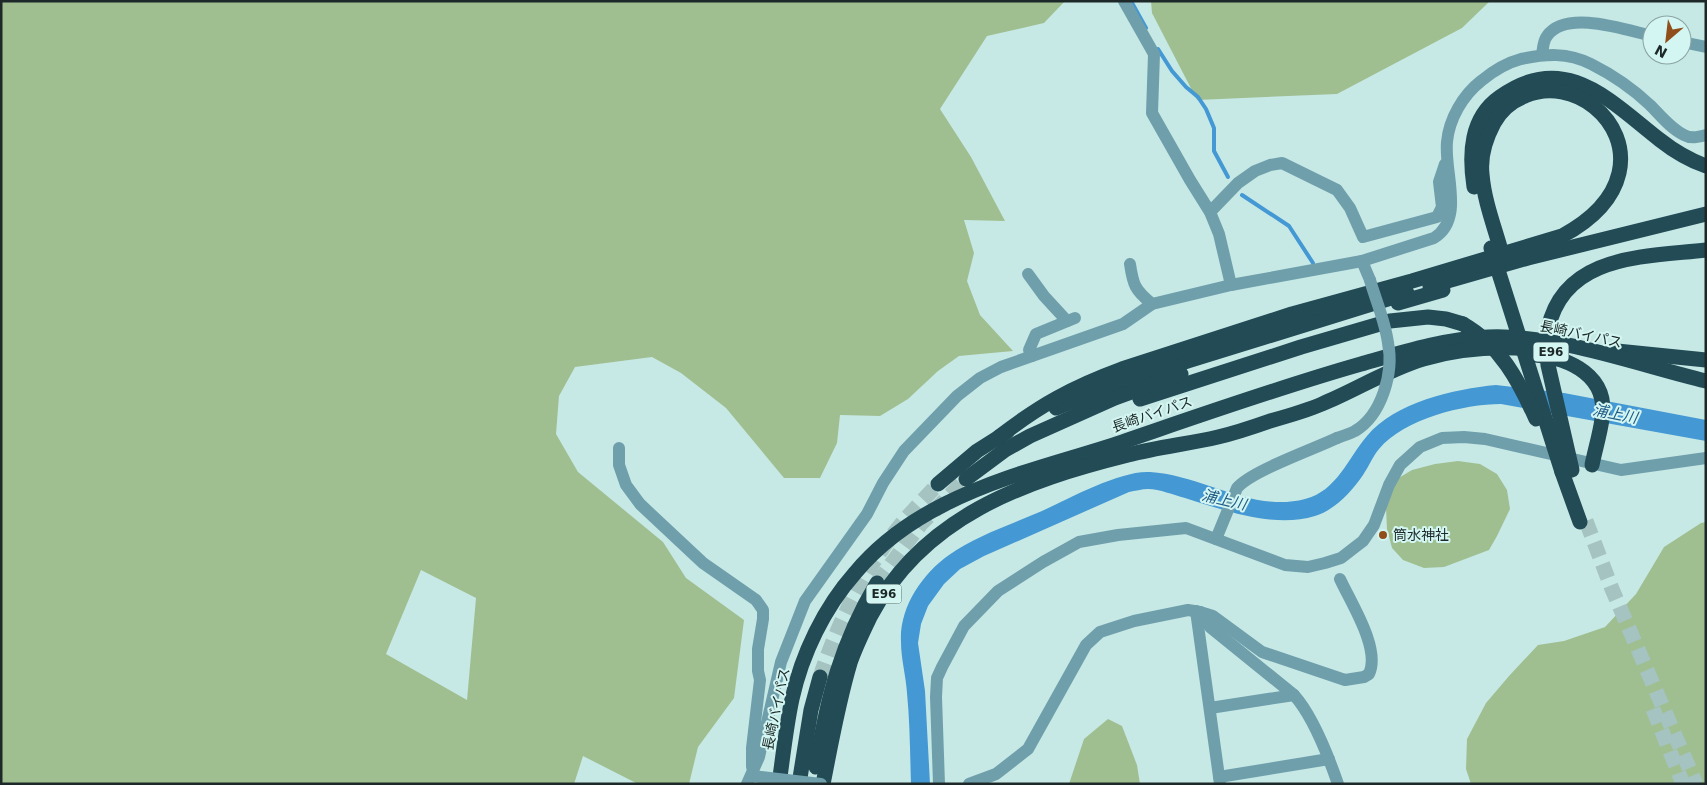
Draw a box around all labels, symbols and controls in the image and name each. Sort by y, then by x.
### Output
north arrow [1642,15,1692,65]
text: N [1652,42,1670,61]
street label: 長崎バイパス [1538,317,1624,351]
road number: E96 [1534,342,1568,362]
street label: 長崎バイパス [1110,393,1194,435]
water label: 浦上川 [1591,401,1641,428]
water label: 浦上川 [1200,486,1250,514]
place label: 筒水神社 [1393,527,1449,543]
marker: 筒水神社 [1377,529,1389,541]
road number: E96 [866,584,902,604]
street label: 長崎バイパス [759,666,793,752]

